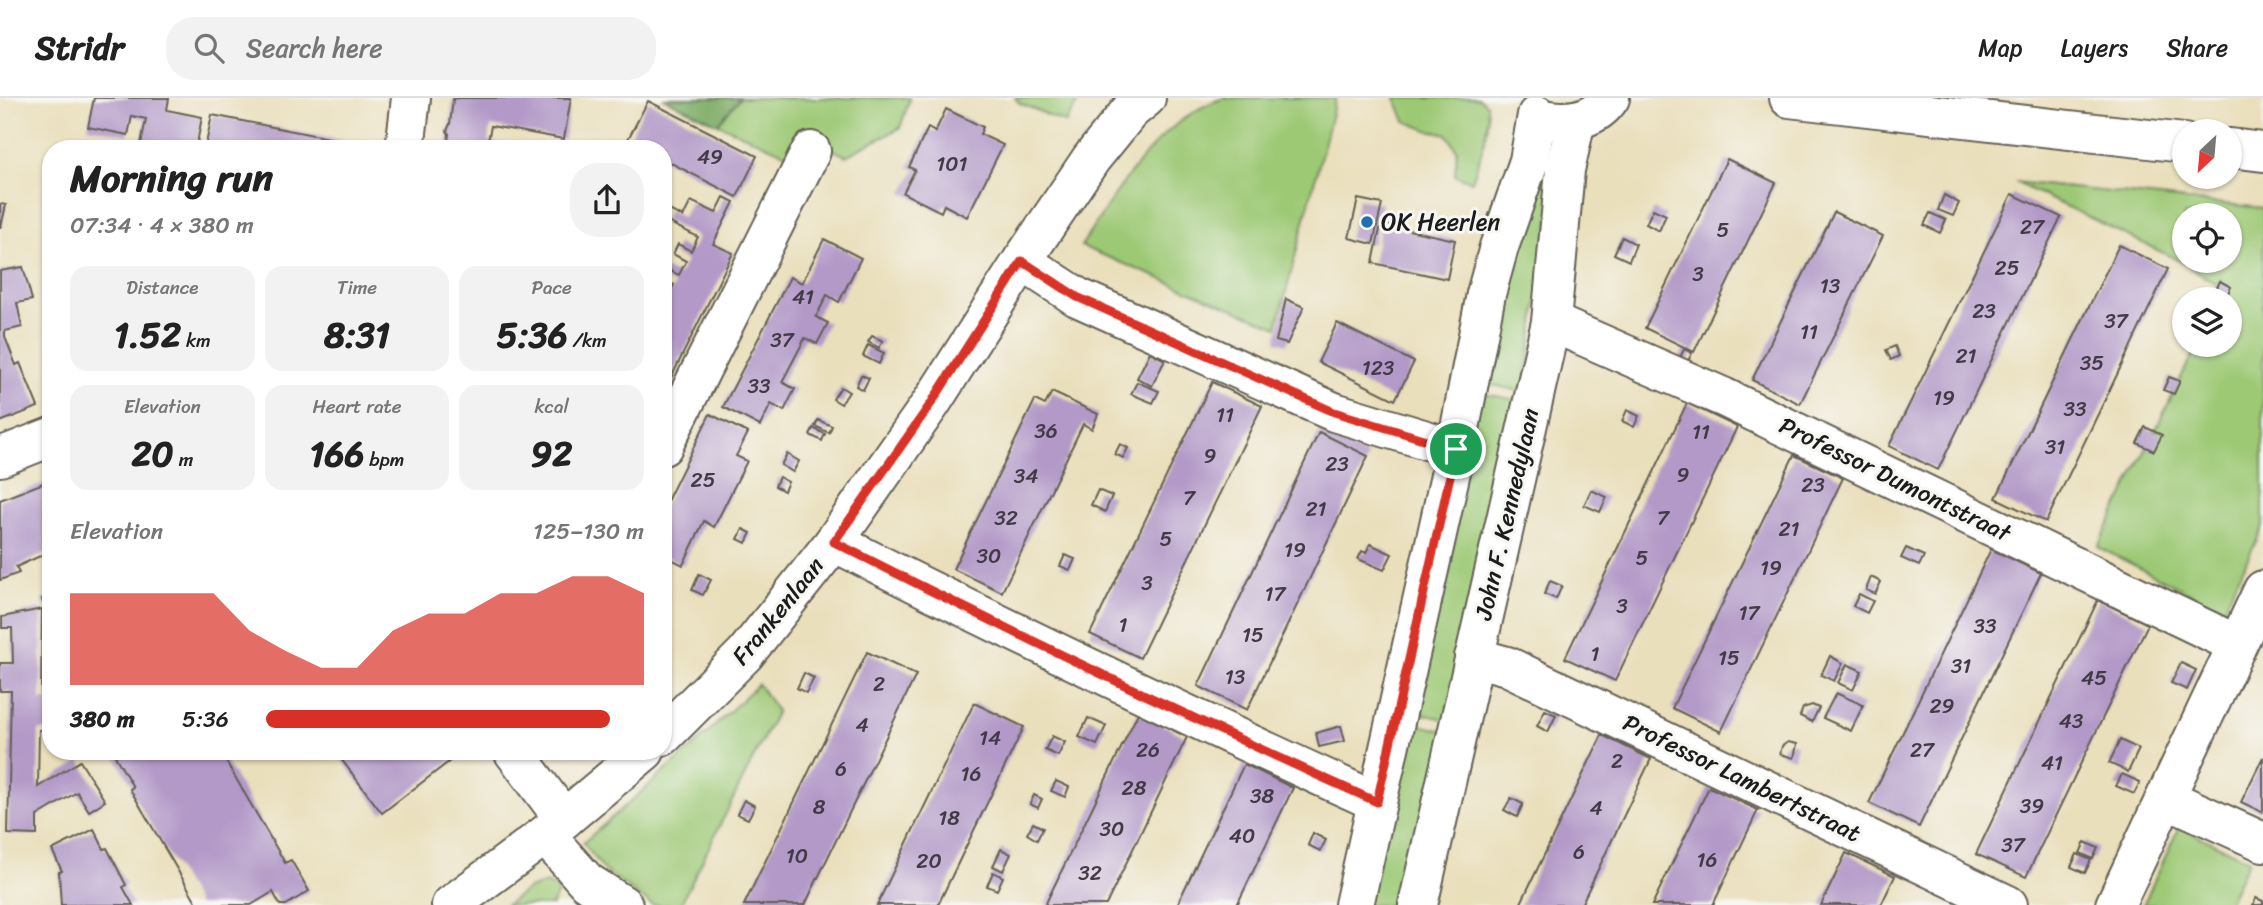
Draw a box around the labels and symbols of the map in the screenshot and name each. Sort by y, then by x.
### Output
north arrow [2172,119,2242,189]
house number: 49 [697,138,723,176]
house number: 101 [936,145,968,183]
place label: OK Heerlen [1381,201,1500,243]
house number: 27 [2020,208,2046,246]
house number: 5 [1717,211,1730,249]
marker: OK Heerlen [1359,214,1375,230]
house number: 25 [1995,249,2020,287]
house number: 3 [1692,255,1704,293]
house number: 13 [1820,267,1841,305]
house number: 41 [792,278,814,316]
house number: 23 [1972,292,1996,330]
house number: 37 [2104,302,2130,340]
house number: 11 [1800,313,1818,351]
house number: 37 [770,321,796,359]
house number: 21 [1955,337,1977,375]
house number: 35 [2080,344,2104,382]
house number: 123 [1362,349,1395,387]
house number: 33 [747,367,771,405]
house number: 19 [1933,379,1955,417]
house number: 33 [2063,390,2087,428]
house number: 11 [1216,396,1234,434]
street label: John F. Kennedylaan [1462,404,1552,625]
street label: Professor Dumontstraat [1772,405,2019,554]
house number: 36 [1034,412,1058,450]
house number: 11 [1692,413,1710,451]
pin [1426,419,1486,479]
house number: 31 [2045,428,2065,466]
house number: 9 [1204,437,1217,475]
house number: 23 [1325,445,1349,483]
house number: 9 [1677,456,1690,494]
house number: 34 [1014,457,1038,495]
house number: 25 [691,461,716,499]
house number: 23 [1801,466,1825,504]
house number: 7 [1183,479,1197,517]
house number: 21 [1305,490,1327,528]
house number: 32 [994,499,1018,537]
house number: 7 [1657,499,1671,537]
house number: 21 [1778,510,1800,548]
house number: 5 [1160,520,1173,558]
house number: 19 [1284,531,1306,569]
house number: 30 [977,537,1001,575]
house number: 5 [1636,539,1649,577]
street label: Frankenlaan [721,547,835,675]
house number: 19 [1760,549,1782,587]
house number: 3 [1141,564,1153,602]
house number: 17 [1265,575,1288,613]
house number: 3 [1616,587,1628,625]
house number: 17 [1739,594,1762,632]
house number: 1 [1118,606,1128,644]
house number: 33 [1973,607,1997,645]
house number: 15 [1242,616,1264,654]
house number: 1 [1590,635,1600,673]
house number: 15 [1718,639,1740,677]
house number: 31 [1951,647,1971,685]
house number: 13 [1225,658,1246,696]
house number: 45 [2081,659,2107,697]
house number: 2 [873,665,885,703]
house number: 29 [1929,687,1955,725]
street label: Professor Lambertstraat [1616,702,1868,854]
house number: 43 [2059,702,2084,740]
house number: 4 [855,706,869,744]
house number: 14 [979,719,1001,757]
house number: 26 [1136,731,1160,769]
house number: 27 [1910,731,1936,769]
house number: 2 [1611,742,1623,780]
house number: 41 [2041,744,2063,782]
house number: 6 [835,750,847,788]
house number: 16 [961,755,981,793]
house number: 28 [1122,769,1147,807]
house number: 38 [1250,777,1274,815]
house number: 39 [2020,787,2044,825]
house number: 8 [813,788,826,826]
house number: 4 [1589,789,1603,827]
house number: 18 [938,799,960,837]
house number: 30 [1100,810,1124,848]
house number: 40 [1229,817,1255,855]
house number: 37 [2001,826,2027,864]
house number: 6 [1573,833,1585,871]
house number: 10 [786,837,808,875]
house number: 16 [1697,841,1717,879]
house number: 20 [916,842,942,880]
house number: 32 [1078,854,1102,892]

